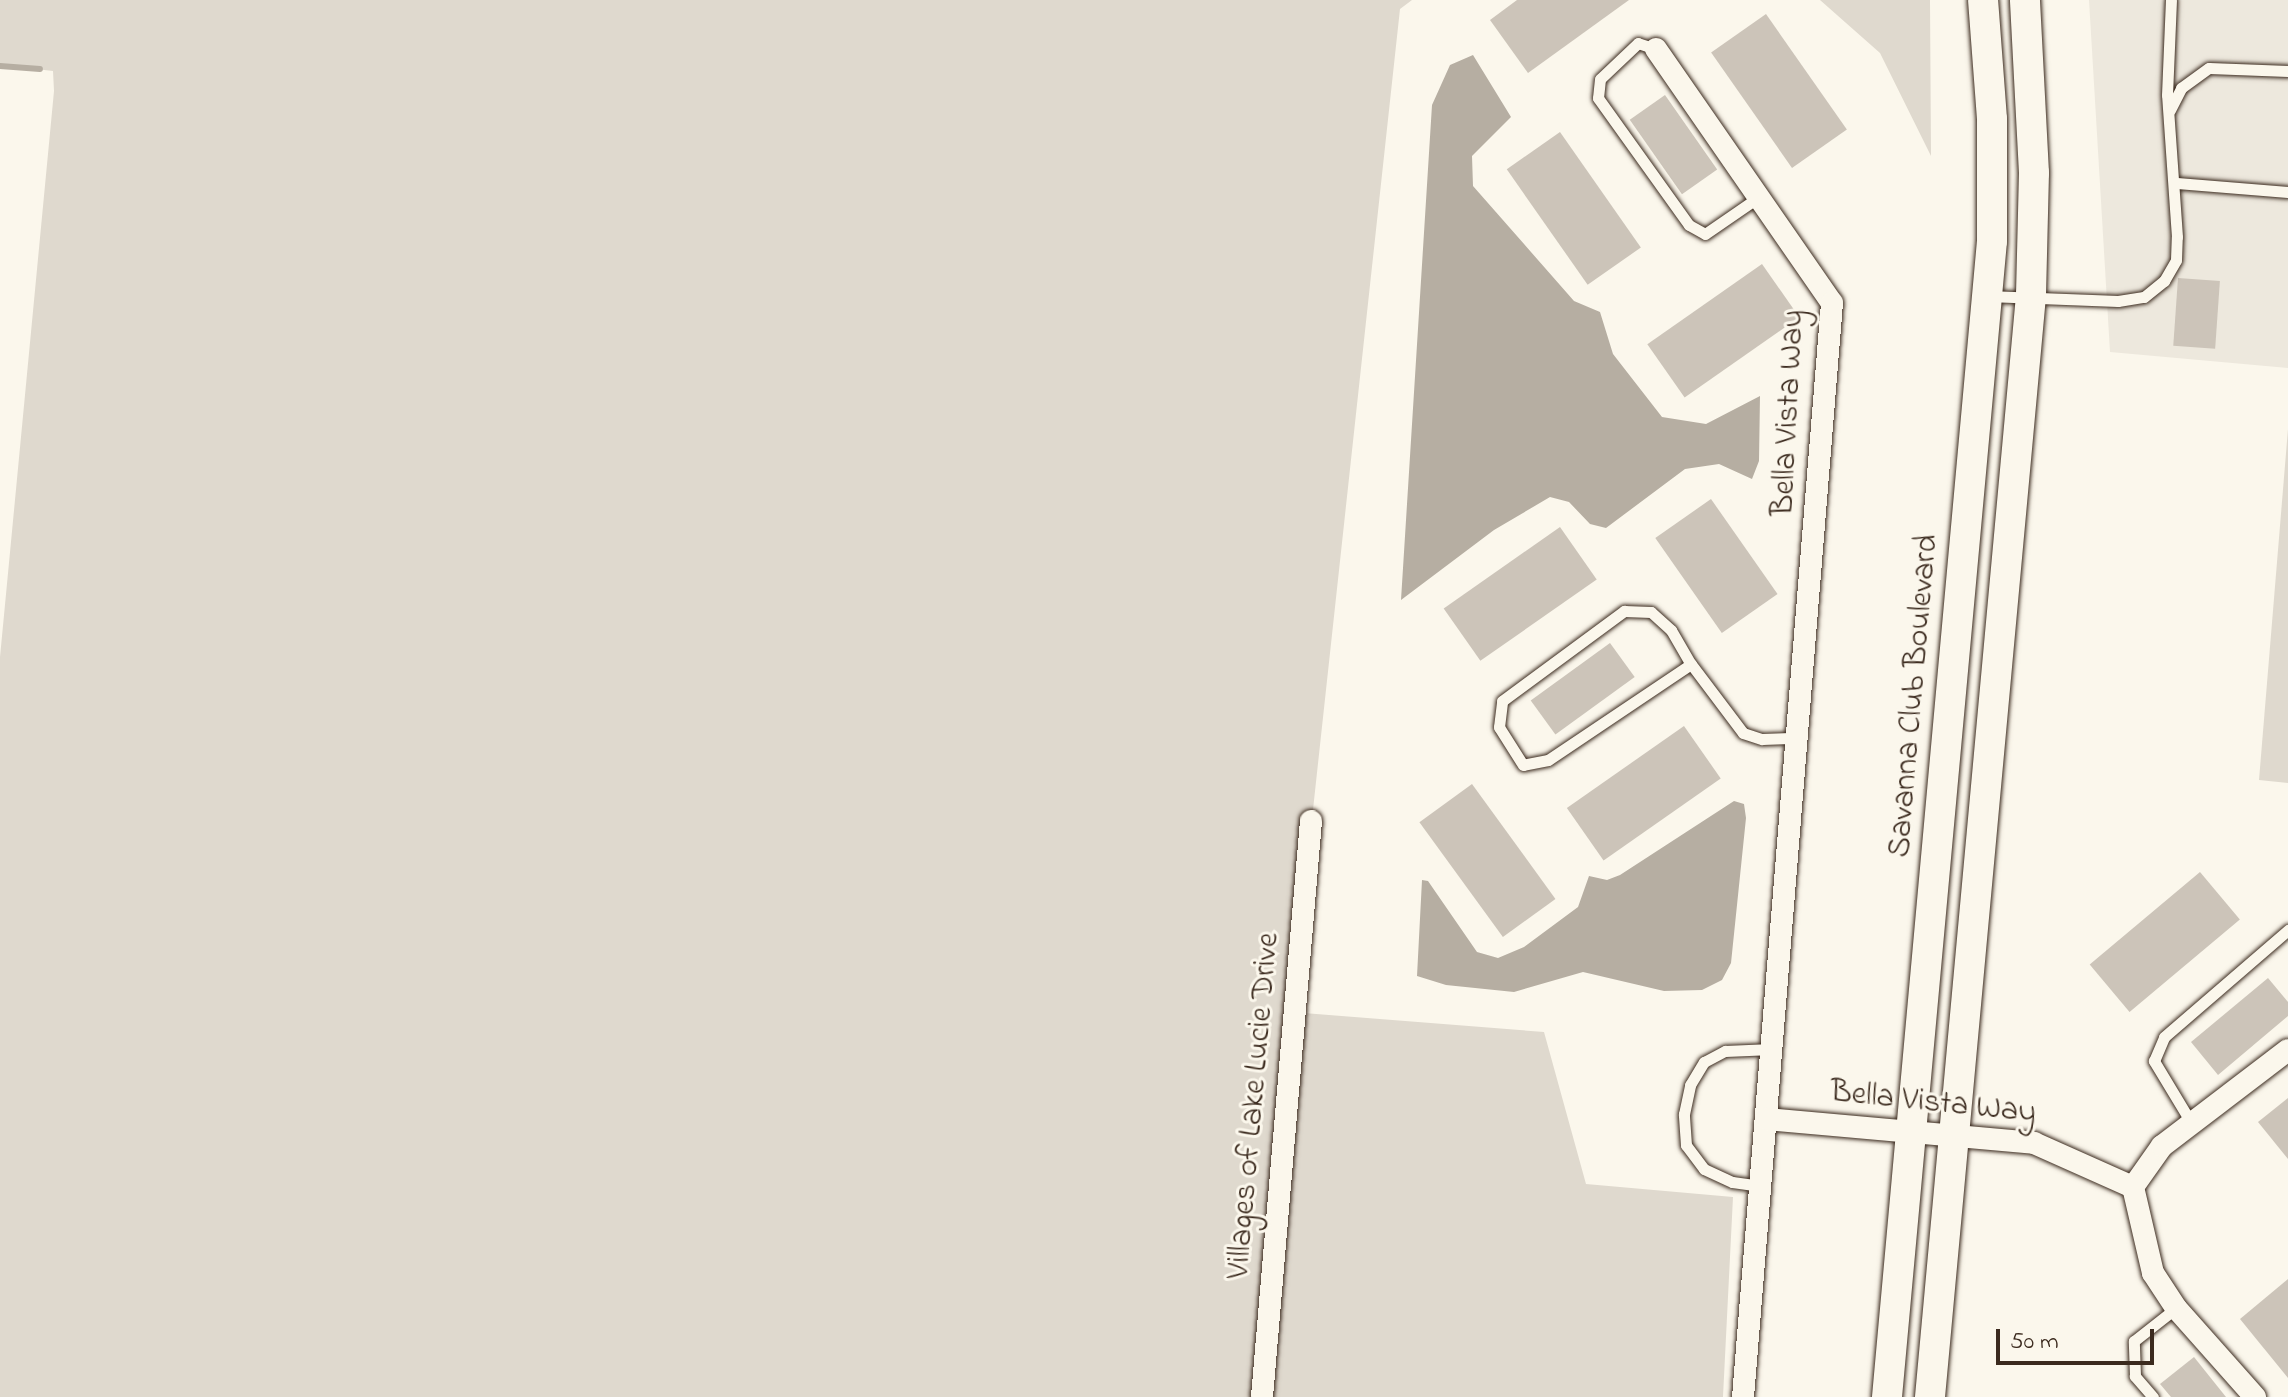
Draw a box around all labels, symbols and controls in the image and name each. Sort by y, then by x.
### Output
street label: Bella Vista Way [1765,309,1815,517]
street label: Savanna Club Boulevard [1882,533,1948,859]
street label: Villages of Lake Lucie Drive [1221,931,1289,1281]
street label: Bella Vista Way [1828,1074,2038,1134]
scale bar [2000,1313,2158,1363]
text: 50 m [2010,1325,2059,1360]

